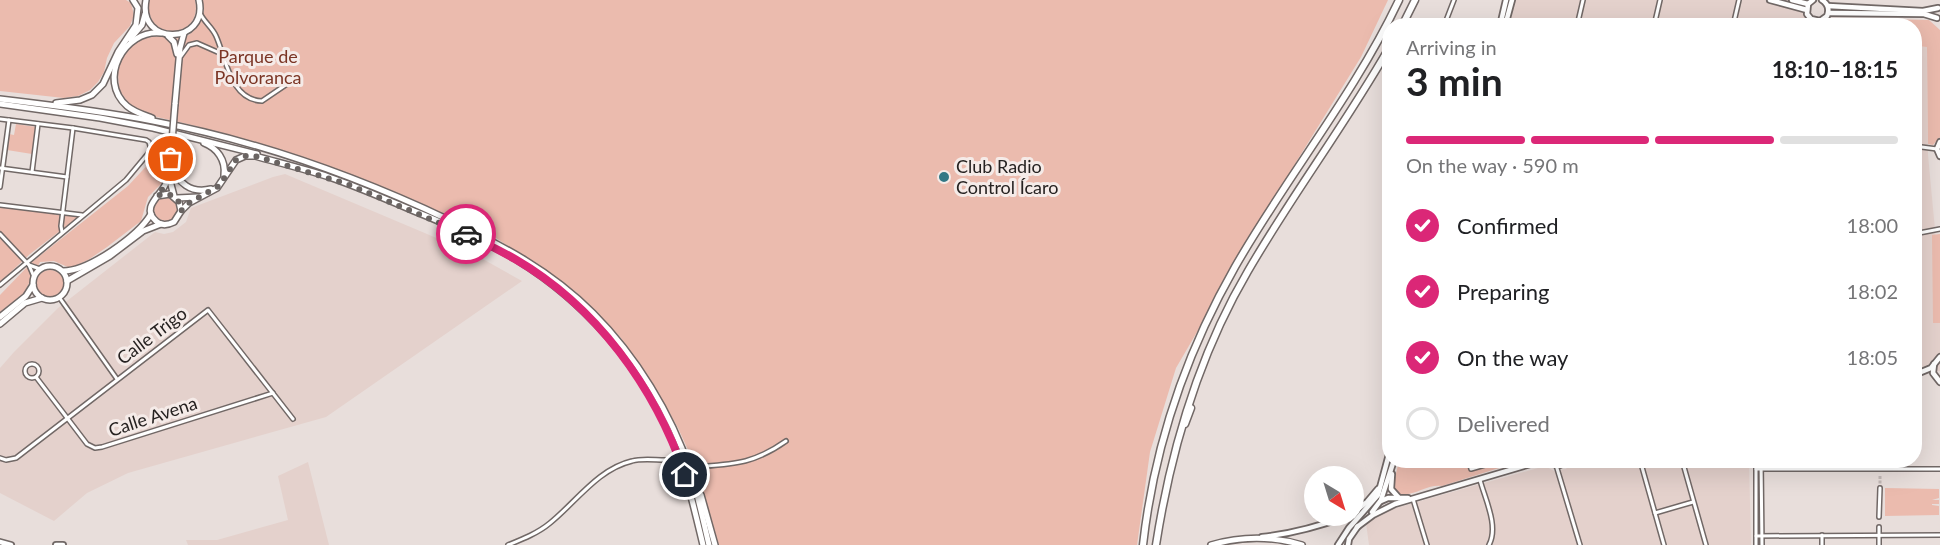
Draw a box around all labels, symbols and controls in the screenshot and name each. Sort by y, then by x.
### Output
text: Arriving in [1406,35,1497,59]
park label: Parque de Polvoranca [215,45,301,88]
text: 18:10–18:15 [1772,56,1898,83]
text: 3 min [1406,58,1503,104]
pin [145,133,196,184]
icon: bag [154,142,187,175]
text: On the way · 590 m [1406,153,1579,177]
place label: Club Radio Control Ícaro [956,155,1058,198]
marker: Club Radio Control Ícaro [937,170,951,184]
courier [436,204,496,264]
icon: check [1406,209,1439,242]
text: Confirmed [1457,212,1559,239]
text: 18:00 [1847,213,1898,237]
icon: car [450,218,483,251]
icon: check [1406,275,1439,308]
text: Preparing [1457,278,1549,305]
text: 18:02 [1847,279,1898,303]
street label: Calle Trigo [112,302,191,369]
icon: check [1406,341,1439,374]
text: On the way [1457,344,1568,371]
text: 18:05 [1847,345,1898,369]
street label: Calle Avena [106,391,200,441]
text: Delivered [1457,410,1550,437]
pin [659,449,710,500]
icon: home [668,458,701,491]
north arrow [1304,466,1364,526]
map controls [1304,466,1364,526]

